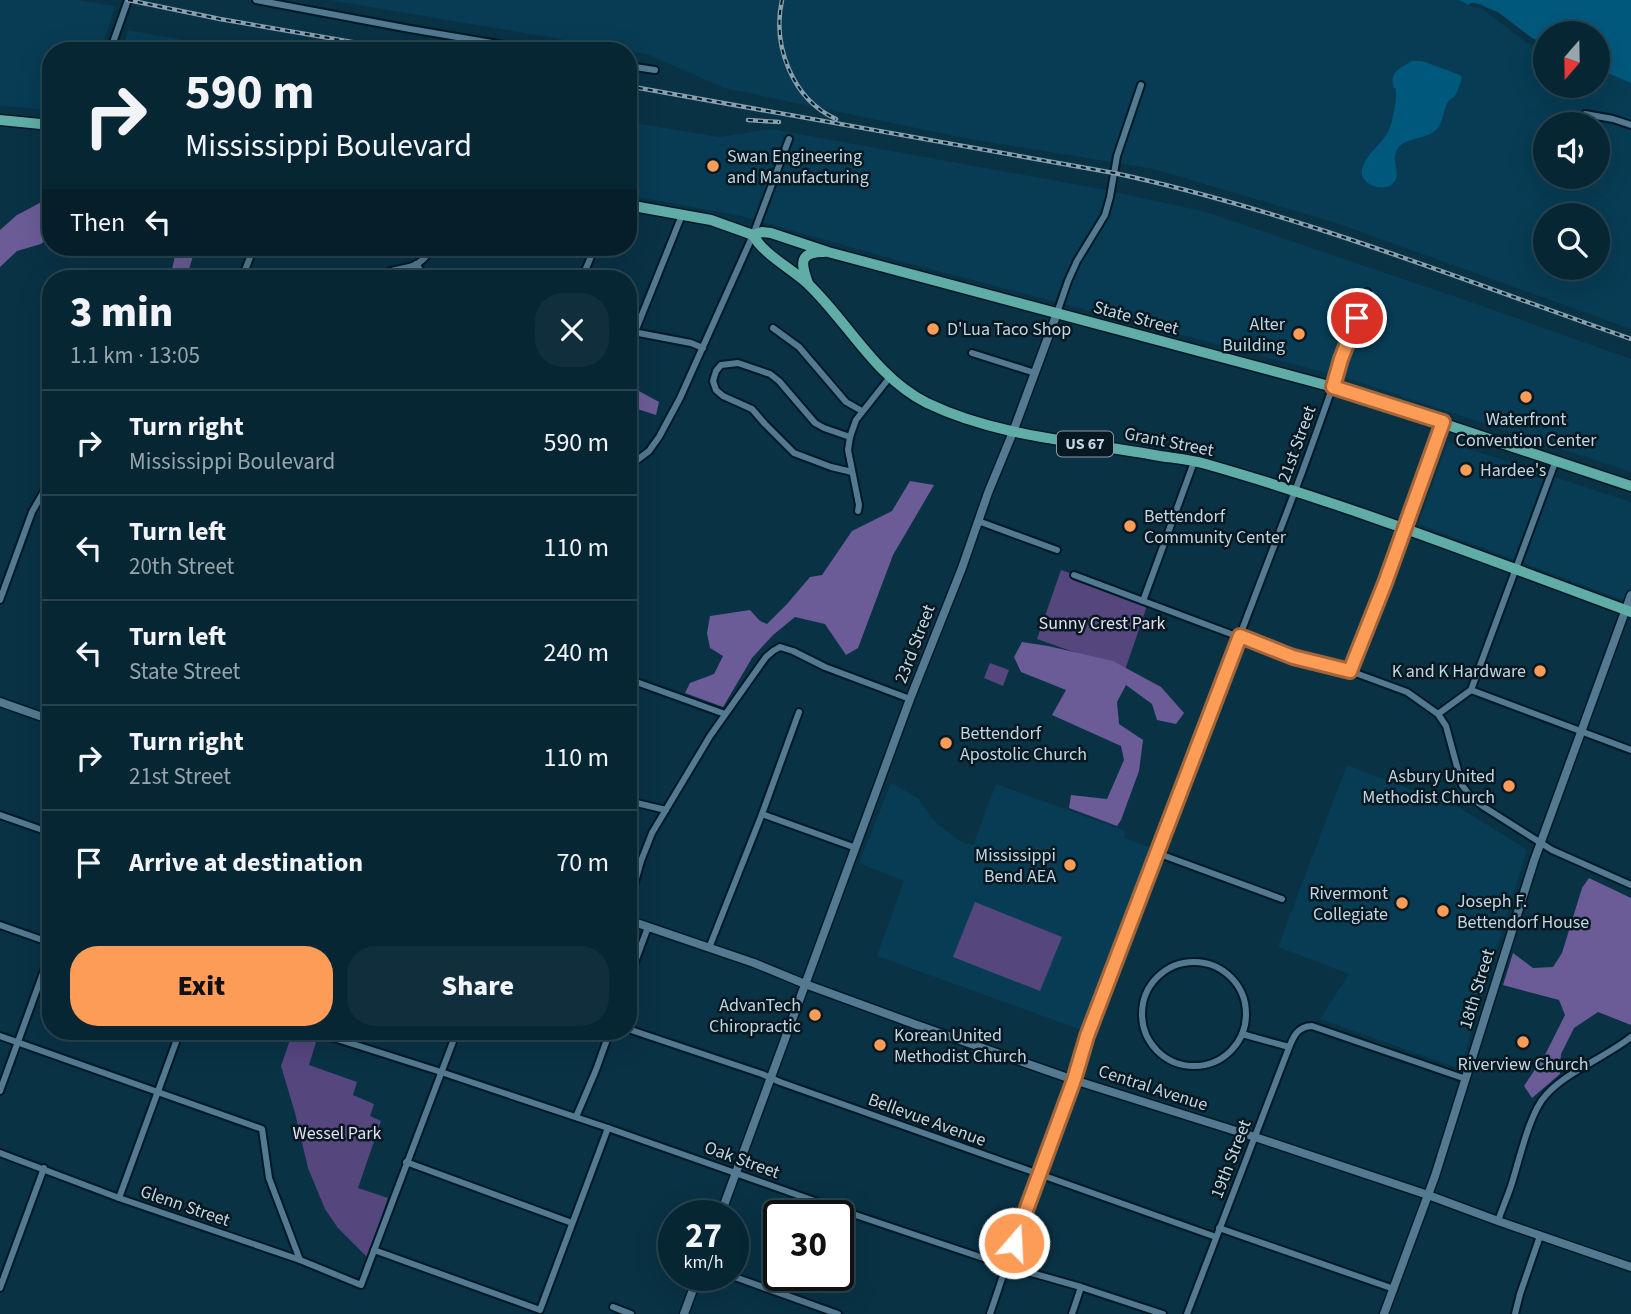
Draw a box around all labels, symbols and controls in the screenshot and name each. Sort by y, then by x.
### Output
north arrow [1533,21,1610,98]
map controls [1533,21,1610,280]
text: 590 m [185,58,314,128]
icon: right [70,70,161,161]
button: sound [1533,112,1610,189]
text: Mississippi Boulevard [185,123,472,169]
place label: Swan Engineering and Manufacturing [727,144,869,190]
marker: Swan Engineering and Manufacturing [705,158,721,174]
icon: left [139,203,177,241]
button: search [1533,203,1610,280]
text: Then [70,204,125,241]
text: 3 min [70,283,173,343]
pin [1327,288,1387,348]
button: close [535,293,609,367]
street label: State Street [1091,295,1181,341]
icon: arrive [1338,299,1376,337]
place label: Alter Building [1222,312,1286,358]
place label: D'Lua Taco Shop [947,317,1071,342]
marker: D'Lua Taco Shop [925,321,941,337]
marker: Alter Building [1291,326,1307,342]
text: 1.1 km · 13:05 [70,339,200,372]
marker: Waterfront Convention Center [1518,389,1534,405]
street label: 21st Street [1272,402,1322,486]
place label: Waterfront Convention Center [1456,407,1597,453]
text: Turn right [129,408,244,445]
street label: Grant Street [1122,421,1216,463]
icon: right [70,424,108,462]
text: 590 m [543,424,609,461]
road number: US 67 [1057,432,1113,457]
text: Mississippi Boulevard [129,445,335,478]
place label: Hardee's [1480,458,1546,483]
marker: Hardee's [1458,462,1474,478]
place label: Bettendorf Community Center [1144,504,1287,550]
text: Turn left [129,513,226,550]
marker: Bettendorf Community Center [1122,518,1138,534]
icon: left [70,529,108,567]
text: 110 m [543,529,609,566]
text: 20th Street [129,550,234,583]
street label: 23rd Street [889,601,941,687]
park label: Sunny Crest Park [1039,611,1166,636]
text: Turn left [129,618,226,655]
icon: left [70,634,108,672]
text: 240 m [543,634,609,671]
text: State Street [129,655,240,688]
place label: K and K Hardware [1392,659,1526,684]
marker: K and K Hardware [1532,663,1548,679]
place label: Bettendorf Apostolic Church [960,721,1087,767]
text: Turn right [129,723,244,760]
marker: Bettendorf Apostolic Church [938,735,954,751]
icon: right [70,739,108,777]
text: 110 m [543,739,609,776]
text: 21st Street [129,760,231,793]
place label: Asbury United Methodist Church [1362,764,1495,810]
marker: Asbury United Methodist Church [1501,778,1517,794]
place label: Mississippi Bend AEA [975,843,1056,889]
icon: arrive [70,844,108,882]
text: Arrive at destination [129,844,363,881]
text: 70 m [556,844,609,881]
marker: Mississippi Bend AEA [1062,857,1078,873]
place label: Rivermont Collegiate [1309,881,1388,927]
place label: Joseph F. Bettendorf House [1457,889,1589,935]
marker: Rivermont Collegiate [1394,895,1410,911]
marker: Joseph F. Bettendorf House [1435,903,1451,919]
button: Exit [70,946,333,1026]
button: Share [347,946,609,1026]
street label: 18th Street [1453,946,1501,1032]
place label: AdvanTech Chiropractic [709,993,801,1039]
marker: AdvanTech Chiropractic [807,1007,823,1023]
place label: Korean United Methodist Church [894,1023,1027,1069]
marker: Riverview Church [1515,1034,1531,1050]
marker: Korean United Methodist Church [872,1037,888,1053]
place label: Riverview Church [1458,1052,1588,1077]
street label: Central Avenue [1095,1059,1211,1117]
street label: Bellevue Avenue [865,1087,990,1153]
street label: 19th Street [1205,1116,1257,1202]
park label: Wessel Park [293,1121,382,1146]
street label: Oak Street [701,1135,783,1185]
street label: Glenn Street [137,1179,233,1233]
speed limit sign: 30 [763,1200,854,1291]
position arrow [977,1206,1051,1280]
text: 27 [685,1211,722,1261]
text: km/h [684,1250,723,1275]

